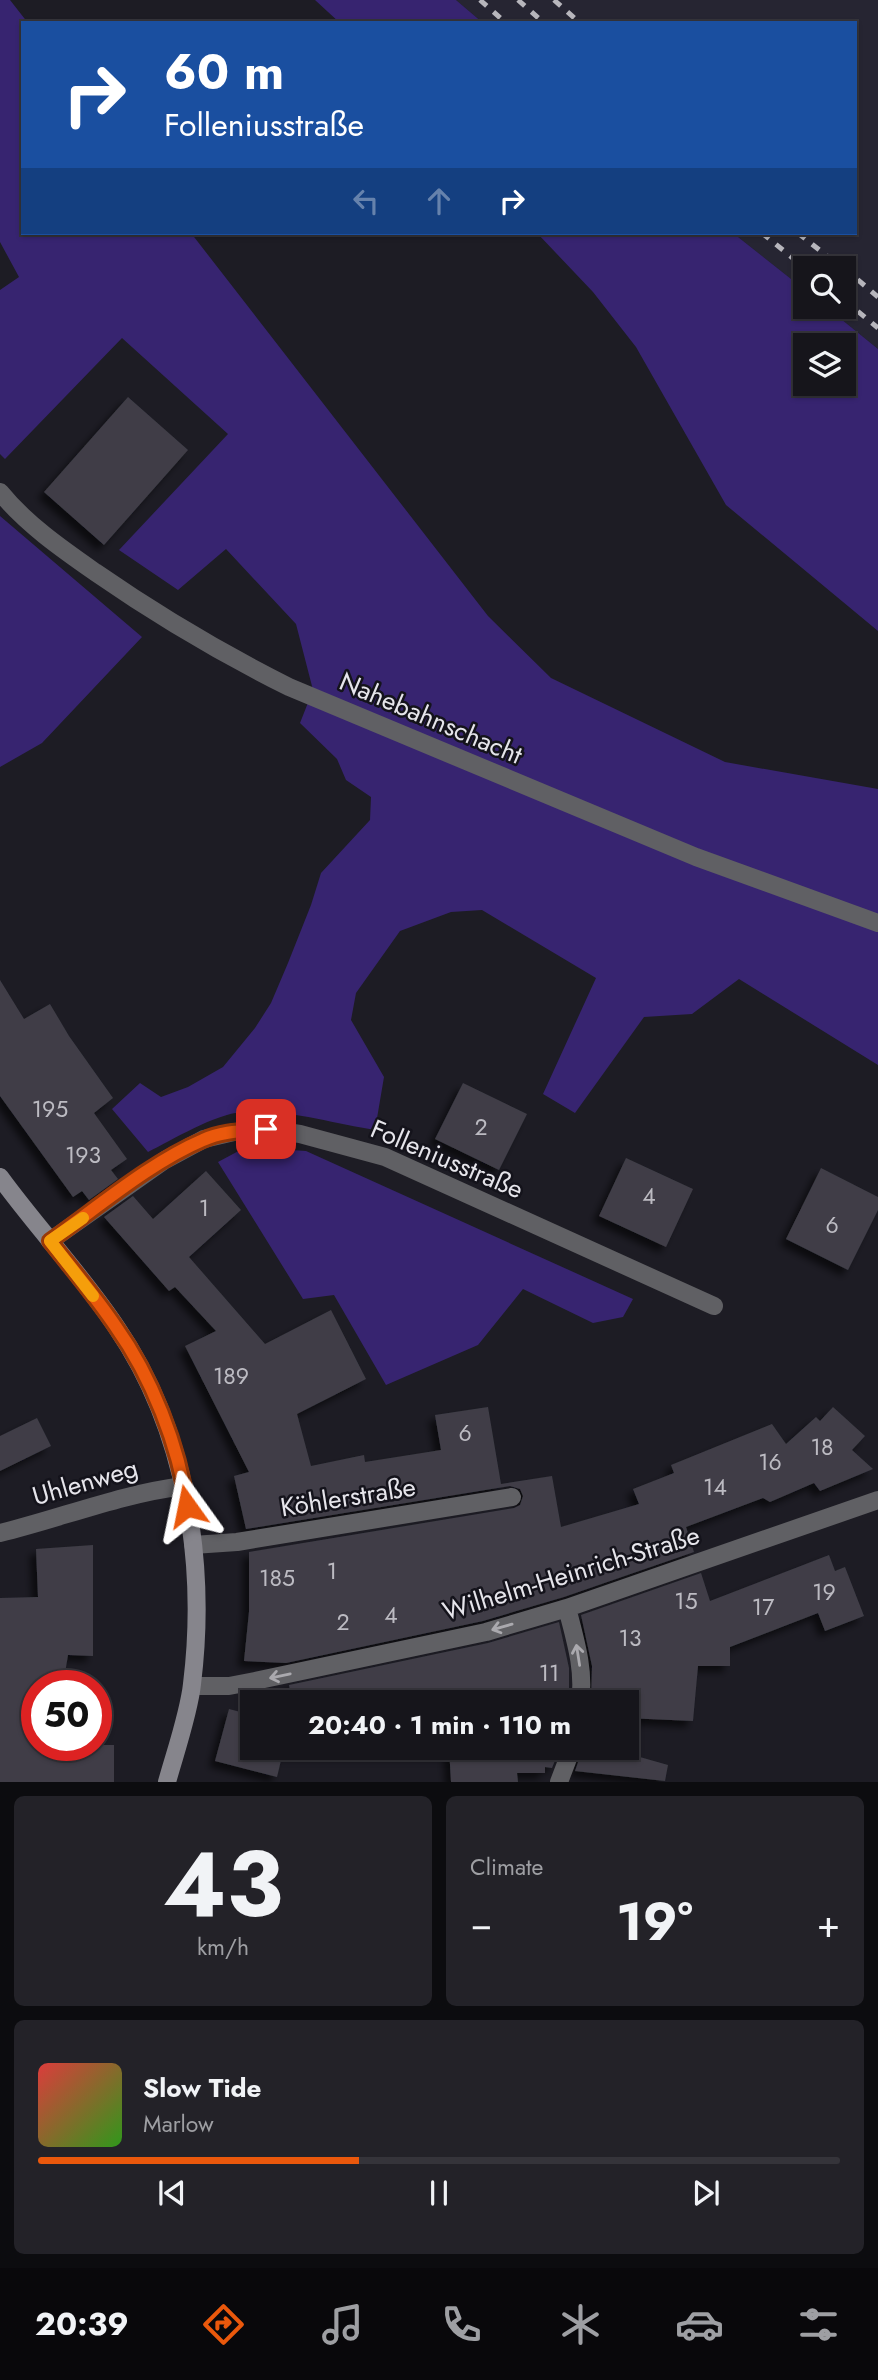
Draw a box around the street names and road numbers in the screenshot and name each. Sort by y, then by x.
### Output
street label: Nahebahnschacht [334,662,529,774]
street label: Folleniusstraße [365,1110,529,1208]
street label: Uhlenweg [28,1449,142,1515]
street label: Köhlerstraße [278,1468,418,1526]
street label: Wilhelm-Heinrich-Straße [438,1516,704,1630]

